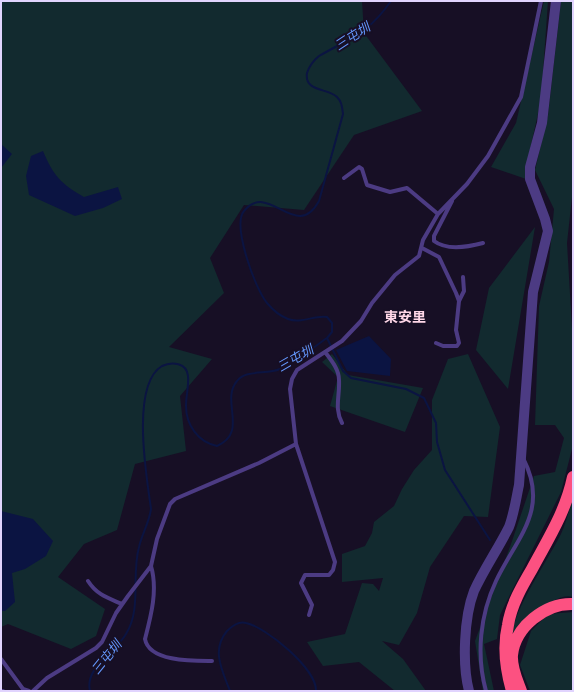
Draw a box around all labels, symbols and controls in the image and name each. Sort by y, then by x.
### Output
water label: 三屯圳 [331,17,375,54]
district label: 東安里 [384,307,426,326]
water label: 三屯圳 [274,339,318,376]
water label: 三屯圳 [87,635,127,678]

